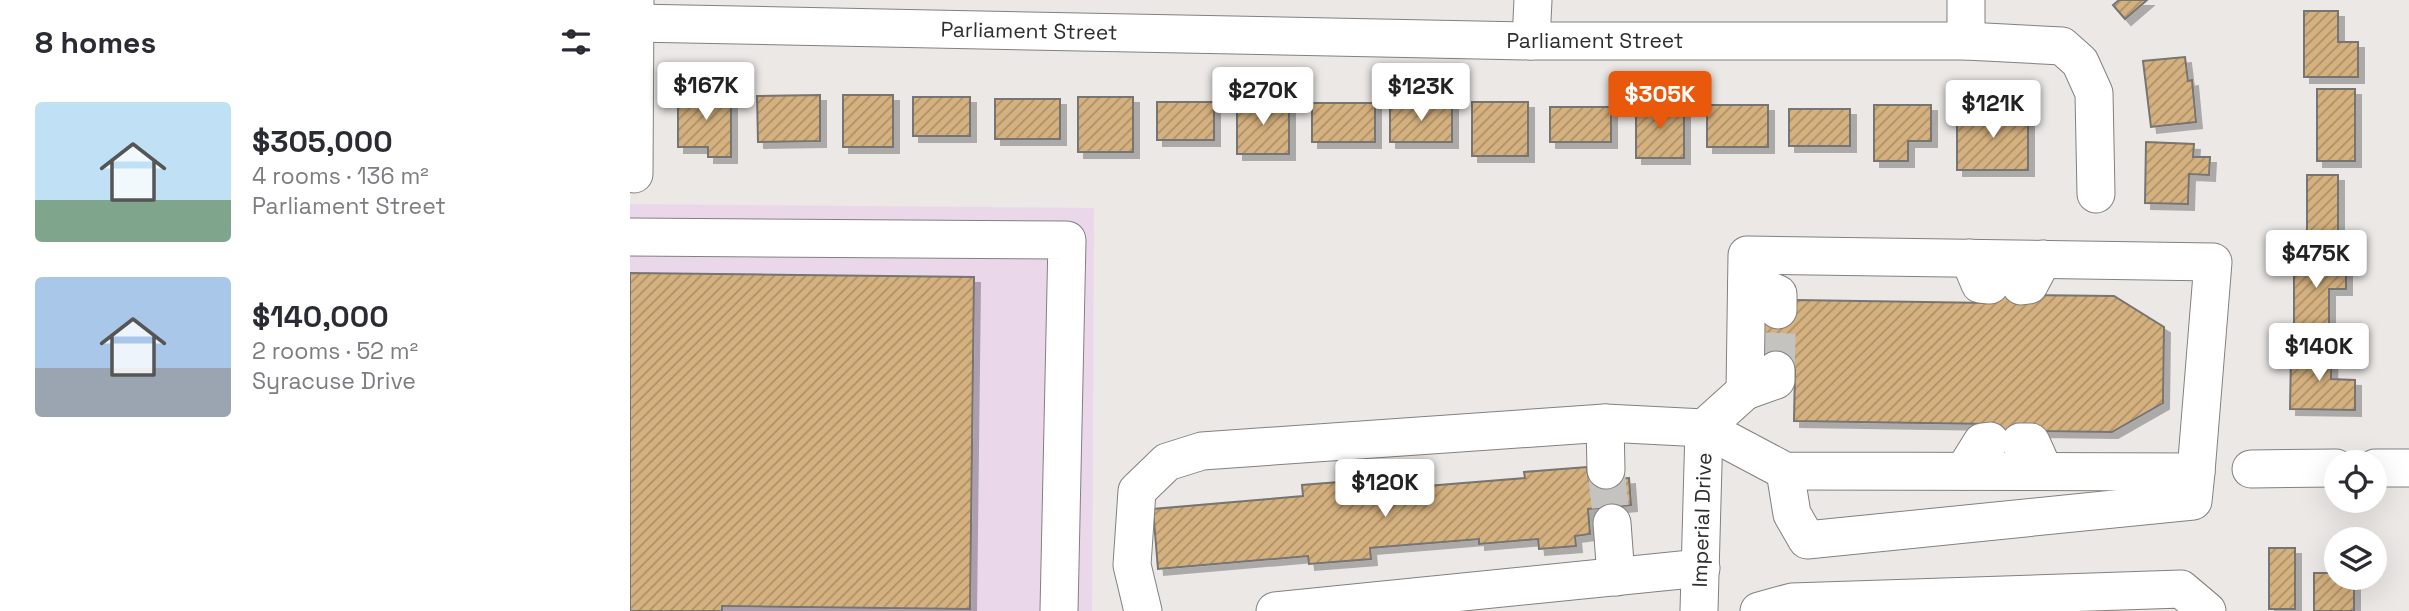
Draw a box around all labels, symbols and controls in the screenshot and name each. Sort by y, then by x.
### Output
street label: Parliament Street [940,15,1118,46]
text: 8 homes [35,23,156,62]
icon: filters [557,23,595,61]
street label: Parliament Street [1506,27,1684,54]
pin: $167K [657,62,755,122]
pin: $123K [1372,64,1470,123]
pin: $270K [1214,68,1312,127]
text: $167K [673,70,739,100]
text: $123K [1388,71,1454,101]
pin: $305K [1611,72,1709,131]
text: $270K [1228,75,1298,105]
text: $305K [1624,79,1696,109]
pin: $121K [1944,80,2042,140]
text: $121K [1962,88,2024,118]
text: $305,000 [252,122,393,161]
icon: home [91,130,175,214]
text: 4 rooms · 136 m² [252,161,429,191]
text: Parliament Street [252,191,446,221]
pin: $475K [2267,230,2365,290]
text: $475K [2282,238,2350,268]
text: $140,000 [252,297,389,336]
icon: home [91,305,175,389]
pin: $140K [2270,324,2368,383]
text: $140K [2285,331,2353,361]
text: 2 rooms · 52 m² [252,336,418,366]
text: Syracuse Drive [252,366,416,396]
map controls [2324,450,2387,590]
button: locate [2324,450,2387,513]
street label: Imperial Drive [1686,452,1717,588]
pin: $120K [1336,460,1434,519]
text: $120K [1351,467,1419,497]
button: layers [2324,527,2387,590]

